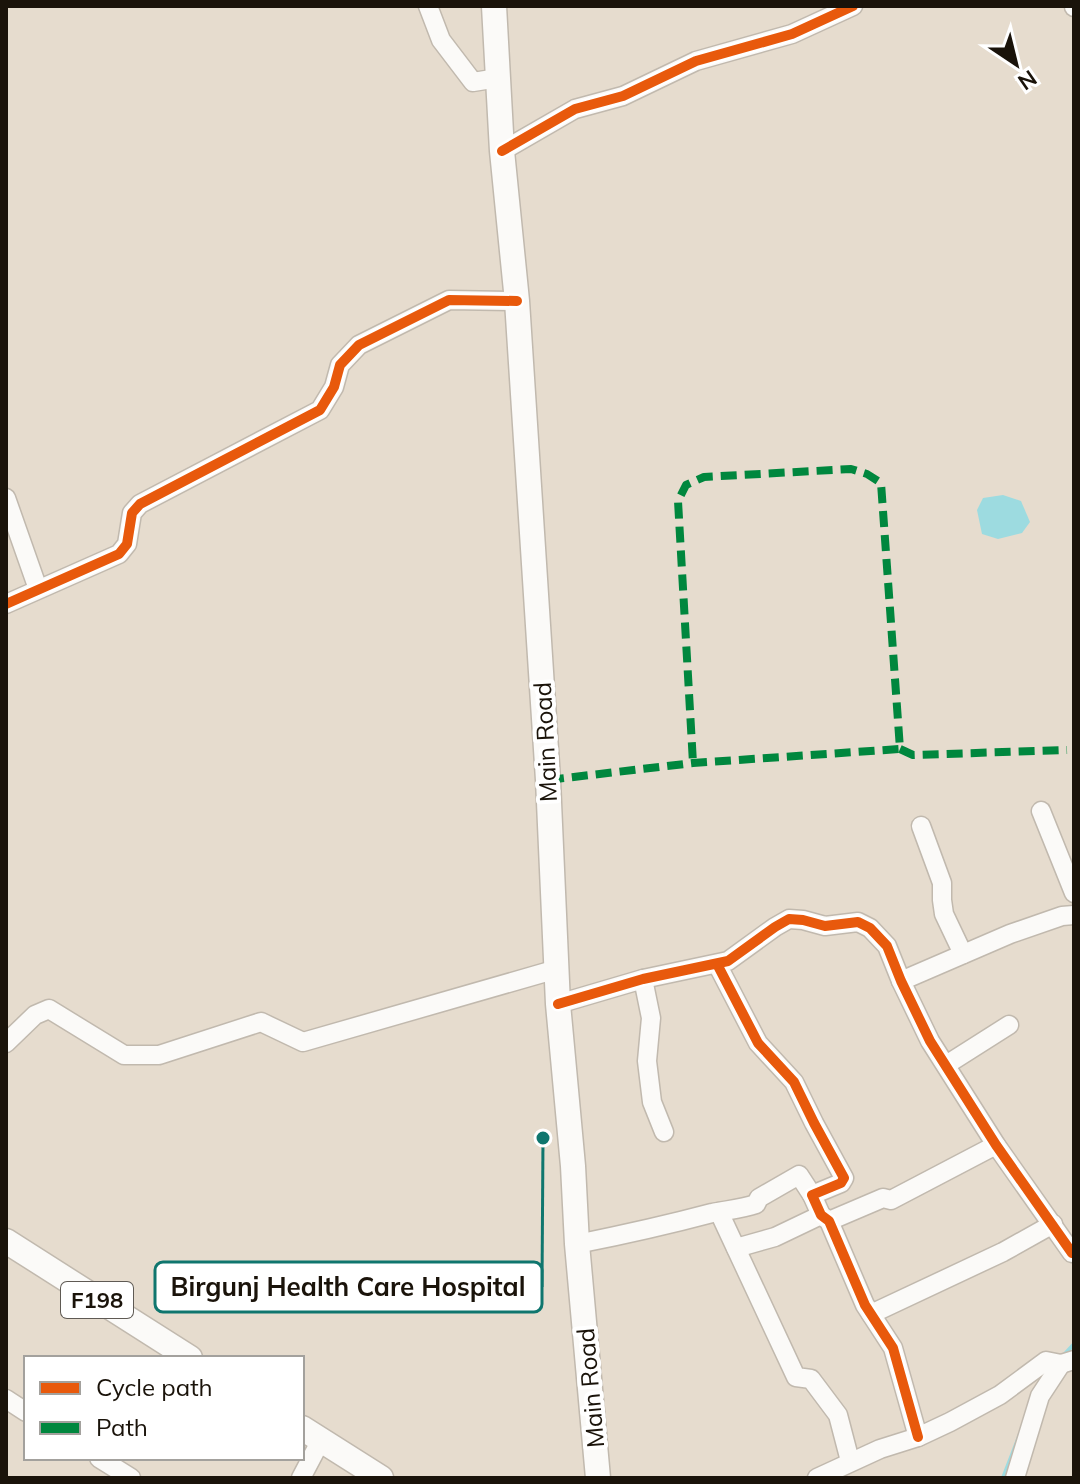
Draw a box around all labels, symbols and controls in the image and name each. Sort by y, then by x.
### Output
north arrow [976,24,1056,104]
text: N [1013,64,1042,97]
street label: Main Road [527,681,563,803]
callout: Birgunj Health Care Hospital [155,1262,542,1312]
text: Birgunj Health Care Hospital [171,1270,525,1303]
road number: F198 [61,1282,133,1318]
street label: Main Road [570,1327,610,1449]
legend [24,1356,304,1460]
text: Cycle path [96,1372,213,1402]
text: Path [96,1412,148,1442]

